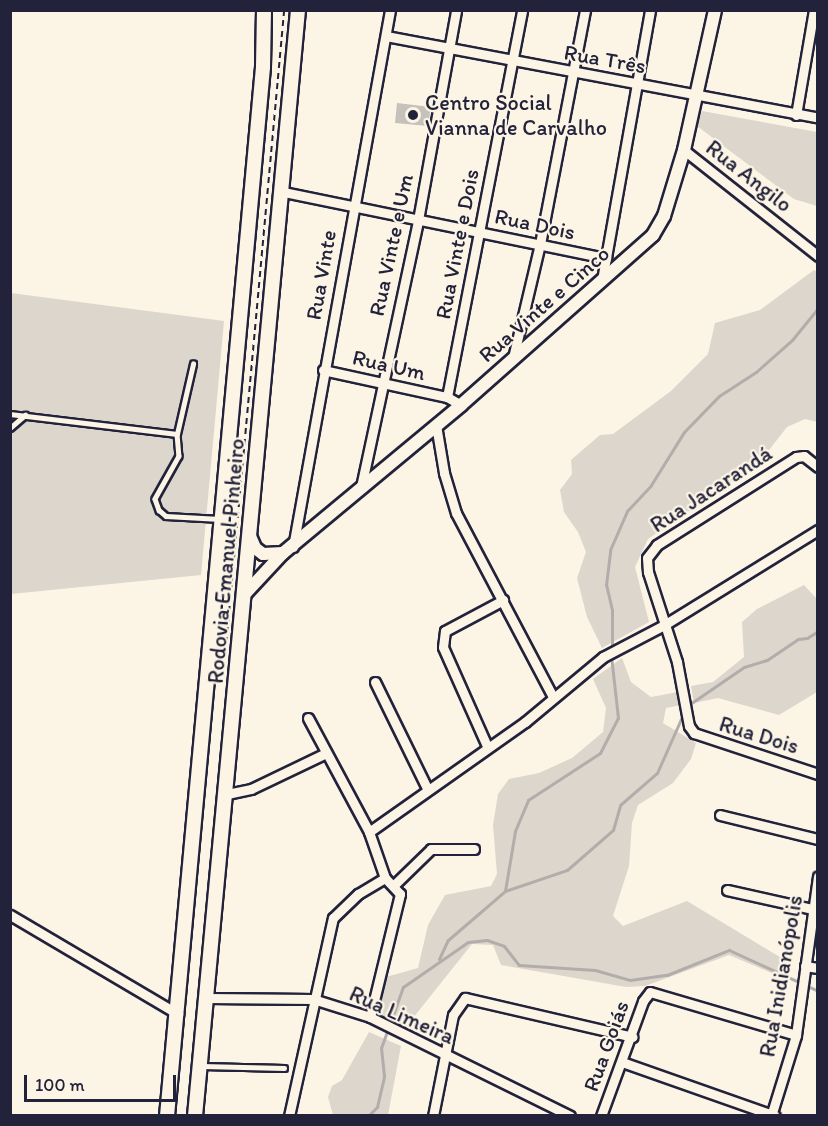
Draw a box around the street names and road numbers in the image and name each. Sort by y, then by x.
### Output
street label: Rua Três [563,39,647,79]
street label: Rua Angilo [701,134,797,218]
street label: Rua Vinte e Dois [429,167,485,321]
street label: Rua Vinte e Um [363,172,419,318]
street label: Rua Dois [492,203,578,245]
street label: Rua Vinte [300,228,342,322]
street label: Rua Vinte e Cinco [473,240,615,368]
street label: Rua Um [350,344,428,386]
street label: Rodovia Emanuel Pinheiro [202,438,250,684]
street label: Rua Jacarandá [645,440,777,538]
street label: Rua Dois [716,710,802,760]
street label: Rua Inidianópolis [754,893,808,1059]
street label: Rua Limeira [345,980,459,1050]
street label: Rua Goiás [577,997,635,1095]

